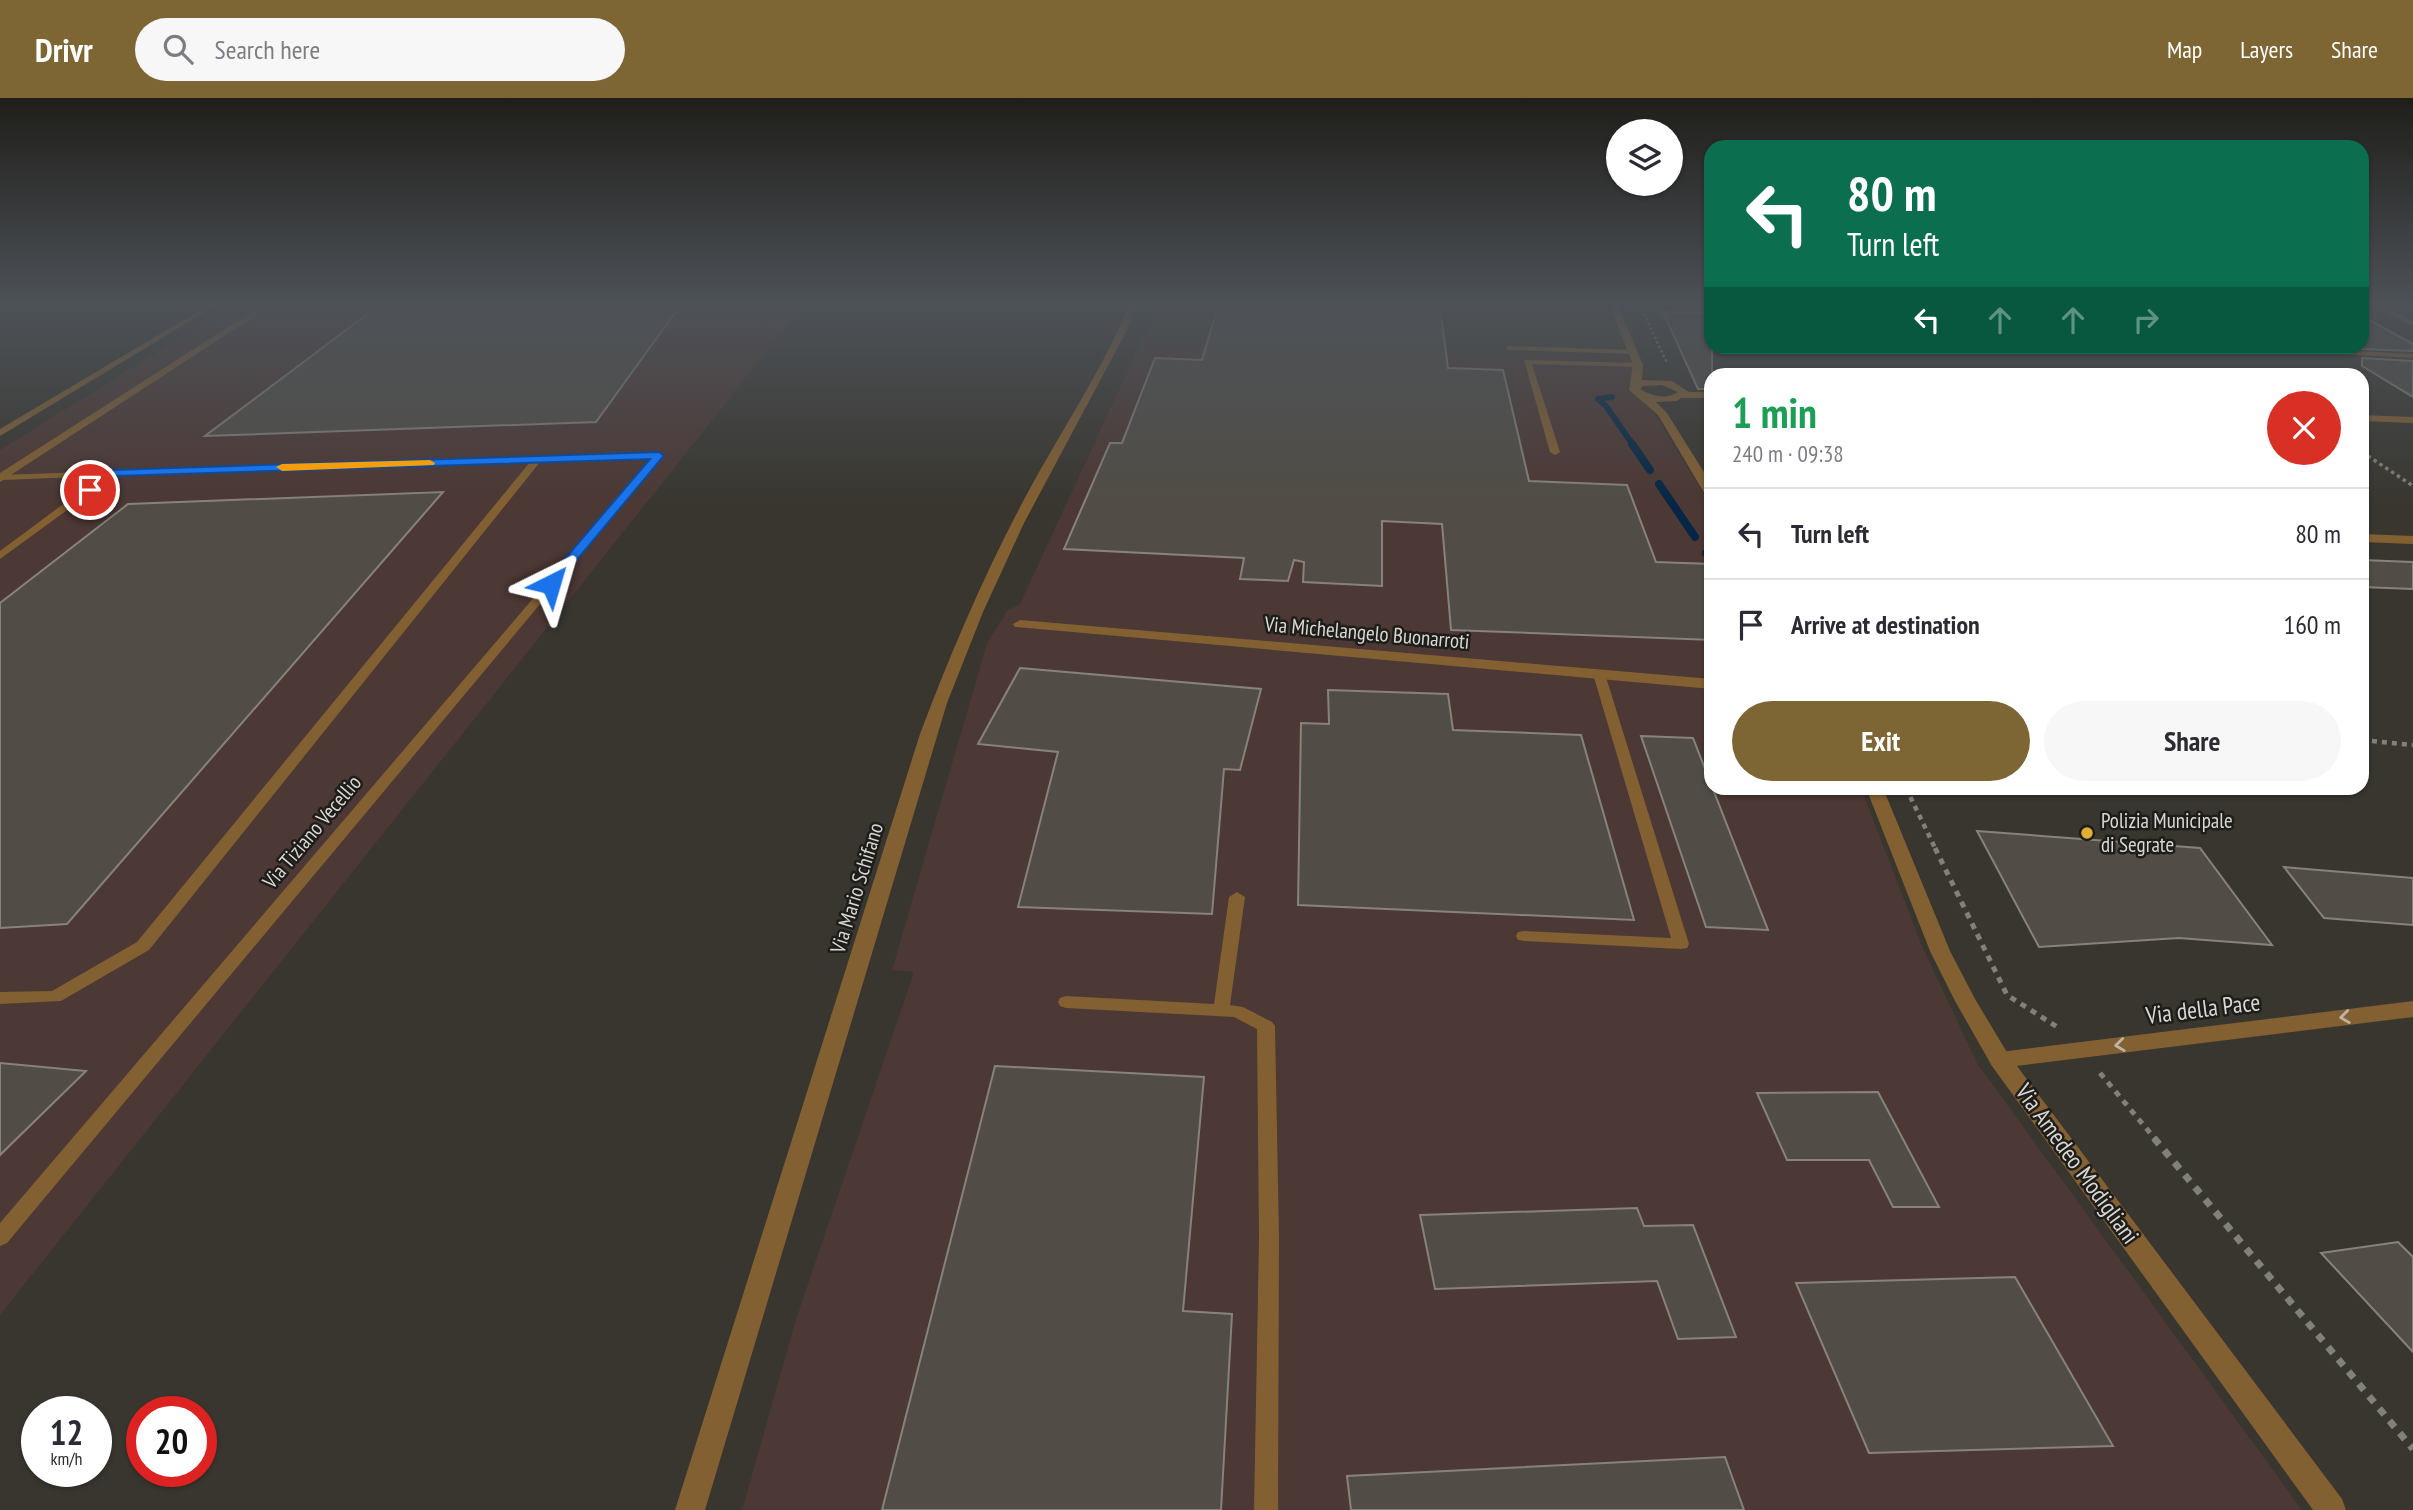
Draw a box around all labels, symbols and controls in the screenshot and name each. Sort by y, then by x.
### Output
search box [135,18,625,81]
text: Drivr [35,28,93,71]
icon: search [159,30,197,68]
text: Search here [215,33,320,66]
text: Map [2167,34,2202,65]
text: Layers [2240,34,2293,65]
text: Share [2331,34,2378,65]
map controls [1606,119,1683,196]
button: layers [1606,119,1683,196]
text: 80 m [1847,161,1936,225]
icon: left [1732,168,1823,259]
text: Turn left [1847,223,1939,265]
icon: left [1908,301,1946,339]
icon: ahead [1981,301,2019,339]
icon: ahead [2054,301,2092,339]
icon: right [2127,301,2165,339]
text: 1 min [1732,385,1817,440]
button: close [2267,391,2341,465]
text: 240 m · 09:38 [1732,439,1844,468]
pin [60,460,120,520]
icon: arrive [71,471,109,509]
icon: left [1732,515,1770,553]
text: Turn left [1791,517,1869,550]
text: 80 m [2295,517,2341,550]
position arrow [514,547,588,621]
icon: arrive [1732,606,1770,644]
text: Arrive at destination [1791,608,1980,641]
text: 160 m [2283,608,2341,641]
street label: Via Michelangelo Buonarroti [1262,610,1471,655]
button: Exit [1732,701,2030,781]
button: Share [2044,701,2341,781]
street label: Via Tiziano Vecellio [256,769,367,895]
place label: Polizia Municipale di Segrate [2101,807,2233,858]
street label: Via Mario Schifano [824,819,889,957]
marker: Polizia Municipale di Segrate [2079,825,2095,841]
street label: Via della Pace [2143,986,2262,1031]
one-way arrow [2339,1010,2351,1025]
one-way arrow [2114,1038,2125,1053]
street label: Via Amedeo Modigliani [2008,1077,2146,1250]
speed limit sign: 20 [126,1396,217,1487]
text: 12 [50,1409,83,1455]
text: km/h [51,1447,82,1470]

